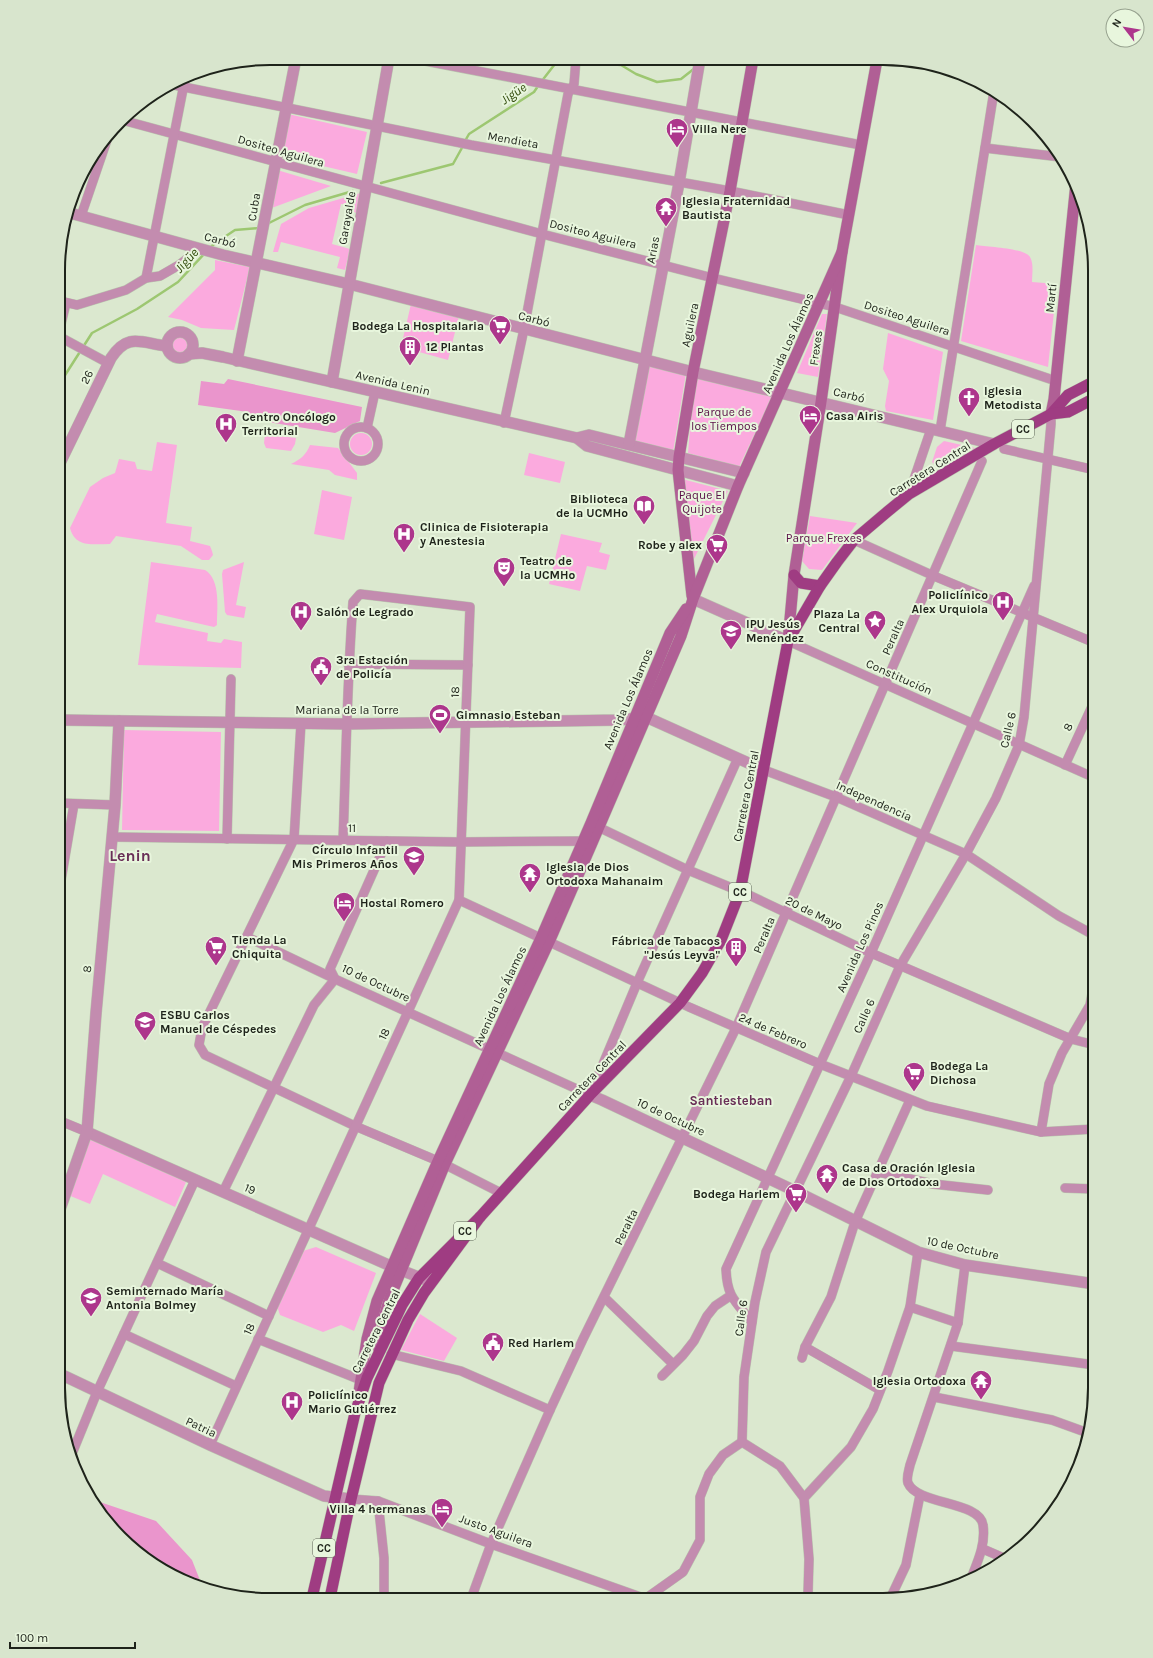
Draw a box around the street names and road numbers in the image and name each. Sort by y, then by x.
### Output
street label: Mendieta [486,129,540,151]
street label: Dositeo Aguilera [236,132,326,170]
street label: Garayalde [335,190,359,246]
street label: Cuba [245,192,263,222]
street label: Dositeo Aguilera [548,216,638,252]
street label: Carbó [203,229,237,251]
street label: Arias [643,235,663,265]
street label: Martí [1043,282,1060,313]
street label: Avenida Los Álamos [759,290,816,395]
street label: Dositeo Aguilera [862,298,952,338]
street label: Aguilera [678,302,702,348]
street label: Carbó [517,308,551,330]
street label: Frexes [807,329,825,367]
street label: 26 [78,368,96,386]
street label: Avenida Lenin [354,368,432,398]
street label: Carbó [832,384,866,406]
road number: CC [1012,420,1034,438]
street label: Carretera Central [887,438,973,500]
street label: Peralta [879,617,907,657]
street label: Avenida Los Álamos [599,646,656,752]
street label: Constitución [864,656,934,698]
street label: 18 [448,686,462,698]
street label: Mariana de la Torre [295,703,399,717]
street label: Calle 6 [997,710,1019,749]
street label: 8 [1060,721,1076,733]
street label: Carretera Central [730,749,762,843]
street label: Independencia [834,778,914,824]
street label: 11 [348,821,356,835]
road number: CC [729,883,751,901]
street label: 20 de Mayo [783,893,845,933]
street label: Avenida Los Pinos [834,899,886,995]
street label: Peralta [750,915,778,955]
street label: Avenida Los Álamos [470,943,529,1048]
street label: 10 de Octubre [340,961,412,1005]
street label: 8 [80,965,94,973]
street label: Calle 6 [850,996,878,1036]
street label: 24 de Febrero [737,1010,809,1052]
street label: 18 [375,1026,393,1042]
street label: Carretera Central [555,1038,629,1114]
street label: 10 de Octubre [635,1095,707,1139]
street label: 19 [242,1180,258,1198]
street label: Peralta [611,1207,641,1247]
road number: CC [454,1222,476,1240]
street label: 10 de Octubre [926,1234,1000,1262]
street label: Carretera Central [349,1286,403,1376]
street label: Calle 6 [732,1299,750,1337]
street label: 18 [240,1321,258,1337]
street label: Patria [183,1414,219,1440]
street label: Justo Aguilera [457,1511,535,1551]
road number: CC [313,1539,335,1557]

